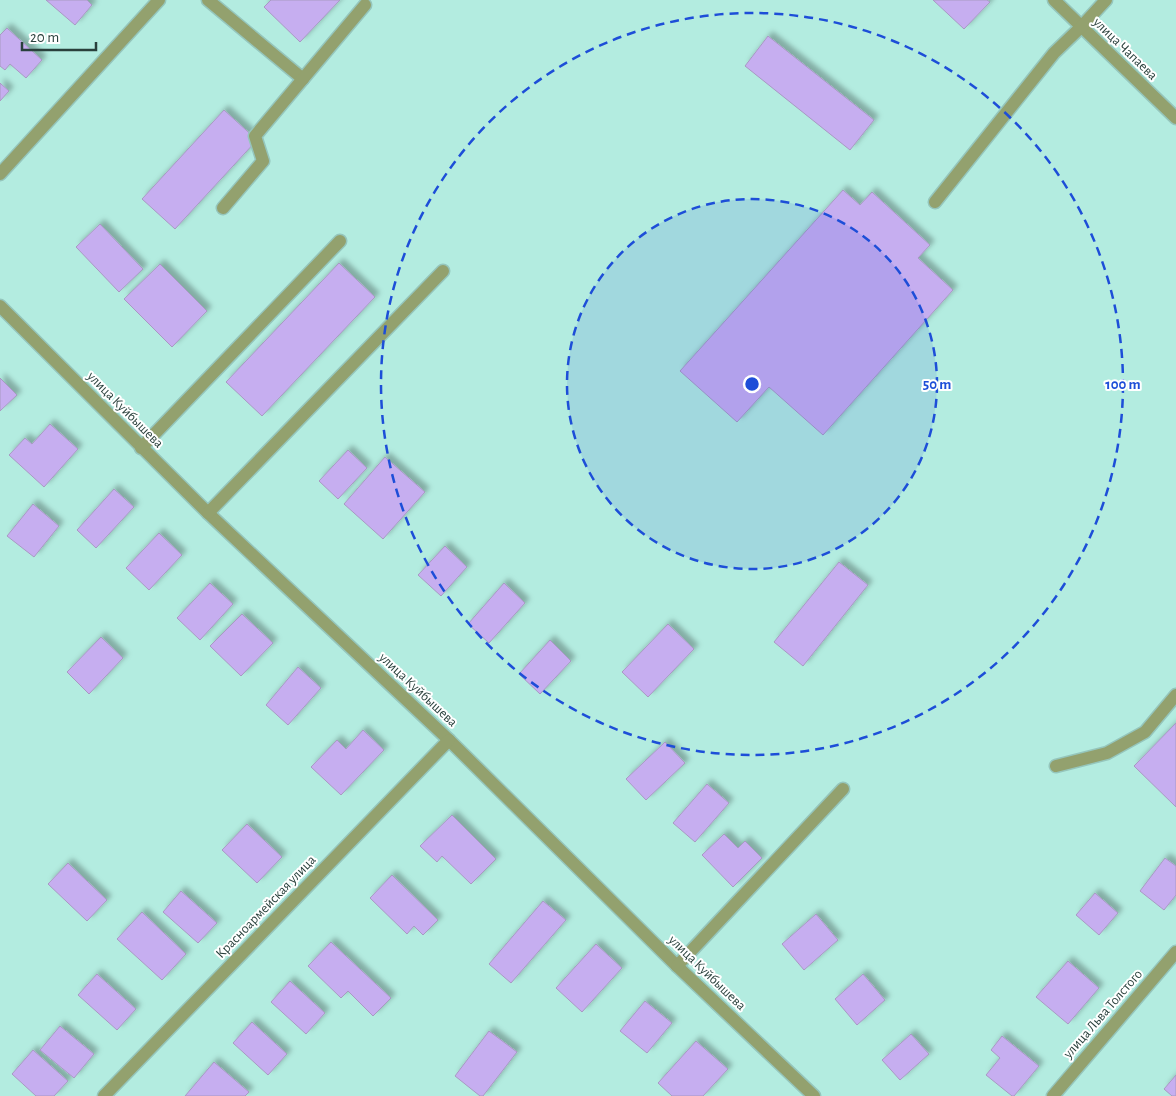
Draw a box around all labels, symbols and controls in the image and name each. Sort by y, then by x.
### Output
street label: улица Чапаева [1090,14,1160,83]
scale bar [22,20,96,52]
text: 20 m [30,30,59,45]
street label: улица Куйбышева [84,369,166,451]
centre of rings [743,375,761,393]
text: 50 m [923,377,951,392]
text: 100 m [1105,377,1141,392]
street label: улица Куйбышева [375,650,460,730]
street label: Красноармейская улица [213,852,319,961]
street label: улица Куйбышева [665,932,749,1014]
street label: улица Льва Толстого [1060,967,1145,1062]

